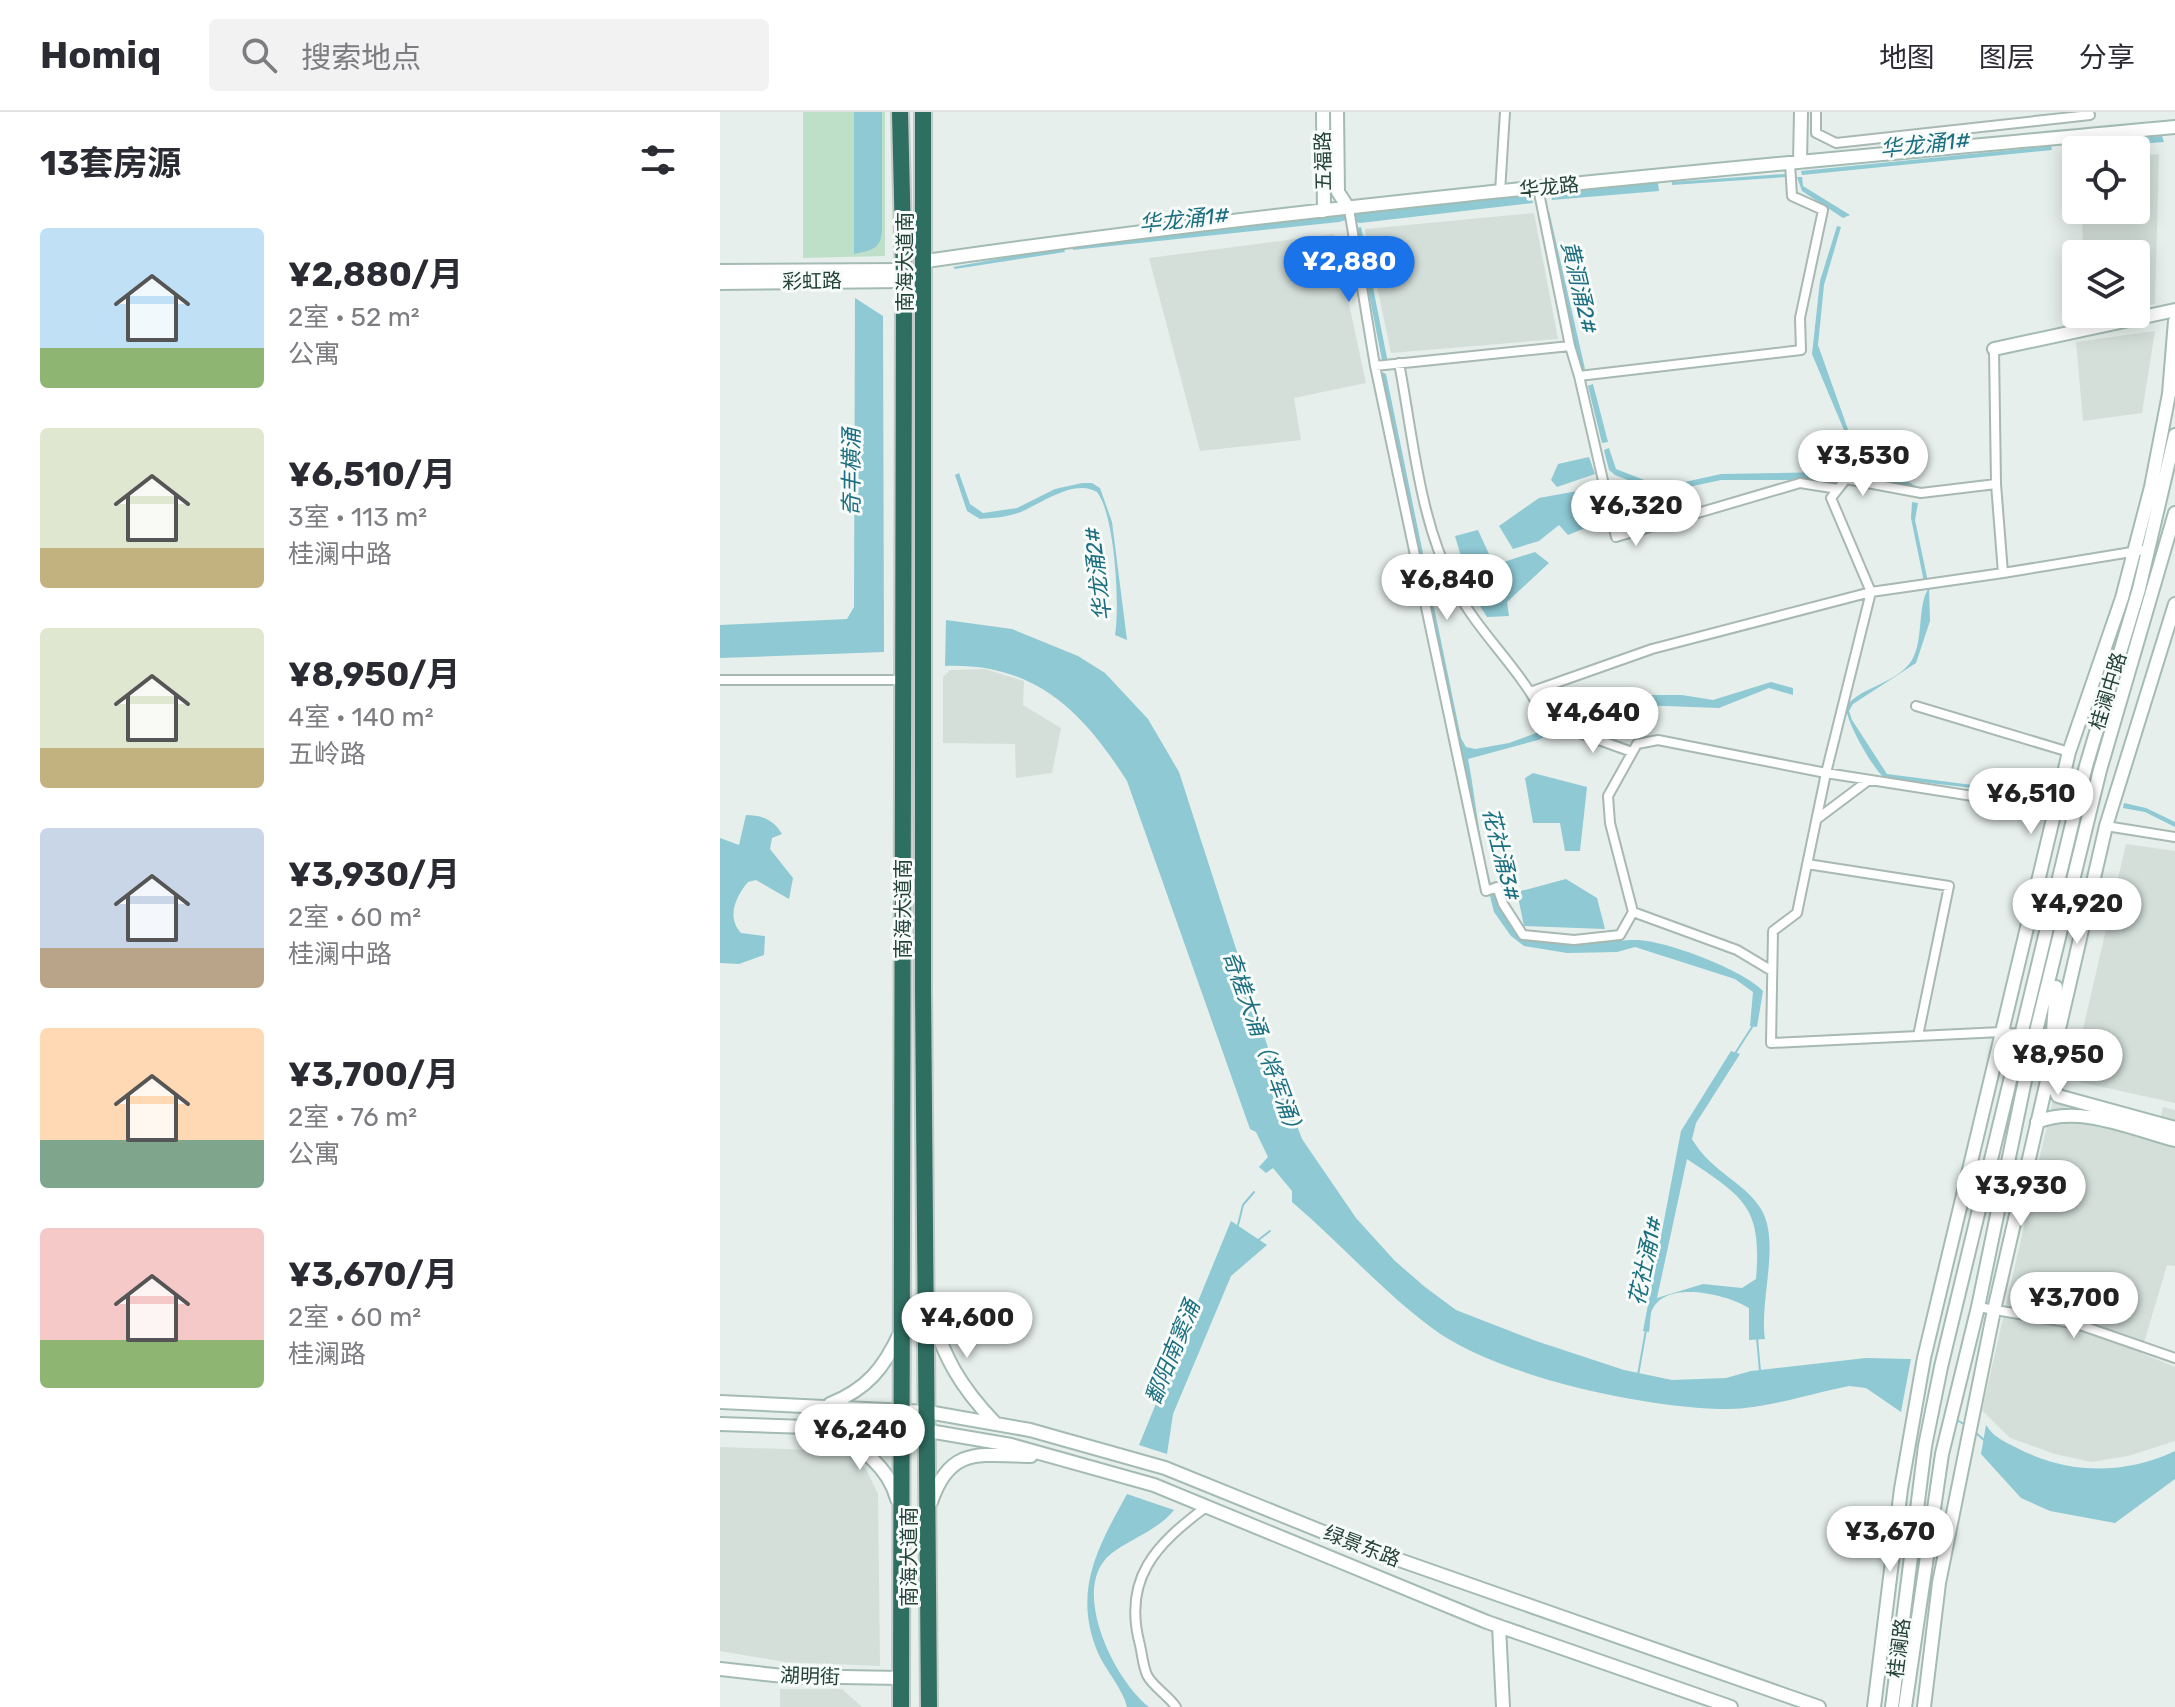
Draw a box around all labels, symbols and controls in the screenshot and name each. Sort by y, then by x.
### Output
search box [209,19,769,91]
text: Homiq [40,32,161,78]
icon: search [237,33,281,77]
text: 搜索地点 [301,40,421,76]
text: 地图 [1879,41,1935,74]
text: 图层 [1979,41,2035,74]
text: 分享 [2079,41,2135,74]
water label: 华龙涌1# [1879,126,1972,163]
street label: 五福路 [1310,131,1336,191]
map controls [2062,136,2150,328]
button: locate [2062,136,2150,224]
icon: filters [636,138,680,182]
text: 13套房源 [40,143,181,184]
street label: 华龙路 [1518,172,1580,202]
water label: 华龙涌1# [1138,201,1231,238]
street label: 南海大道南 [893,212,917,312]
pin: ¥2,880 [1284,236,1414,304]
water label: 黄洞涌2# [1556,238,1603,337]
button: layers [2062,240,2150,328]
text: ¥2,880 [1302,246,1396,277]
text: ¥2,880/月 [288,254,463,295]
icon: home [104,260,200,356]
street label: 彩虹路 [782,268,842,294]
text: 2室 · 52 m² [288,302,420,333]
text: 公寓 [288,339,340,370]
water label: 奇丰横涌 [838,425,865,516]
pin: ¥3,530 [1798,430,1928,498]
text: ¥3,530 [1816,440,1910,471]
text: ¥6,510/月 [288,454,456,495]
icon: home [104,460,200,556]
pin: ¥6,320 [1571,480,1701,548]
text: ¥6,320 [1589,490,1683,521]
text: 3室 · 113 m² [288,502,427,533]
water label: 华龙涌2# [1078,525,1117,622]
text: 桂澜中路 [288,539,392,570]
pin: ¥6,840 [1382,554,1512,622]
text: ¥6,840 [1400,564,1495,595]
street label: 桂澜中路 [2085,649,2131,733]
text: ¥8,950/月 [288,654,461,695]
icon: home [104,660,200,756]
pin: ¥4,640 [1528,687,1658,755]
text: ¥4,640 [1546,697,1640,728]
text: 4室 · 140 m² [288,702,434,733]
text: 五岭路 [288,739,366,770]
pin: ¥6,510 [1966,768,2096,836]
text: ¥6,510 [1986,778,2076,809]
water label: 花社涌3# [1477,805,1526,904]
text: ¥3,930/月 [288,854,460,895]
street label: 南海大道南 [891,859,915,959]
icon: home [104,860,200,956]
pin: ¥4,920 [2012,878,2142,946]
text: ¥4,920 [2031,888,2123,919]
text: 2室 · 60 m² [288,902,421,933]
text: 桂澜中路 [288,939,392,970]
water label: 奇槎大涌（将军涌） [1217,948,1310,1143]
pin: ¥8,950 [1993,1029,2123,1097]
text: ¥8,950 [2012,1039,2104,1070]
text: ¥3,700/月 [288,1054,459,1095]
icon: home [104,1060,200,1156]
text: 2室 · 76 m² [288,1102,417,1133]
text: 公寓 [288,1139,340,1170]
pin: ¥3,930 [1956,1160,2086,1228]
text: ¥3,930 [1975,1170,2067,1201]
water label: 花社涌1# [1623,1213,1668,1308]
text: ¥3,670/月 [288,1254,458,1295]
icon: home [104,1260,200,1356]
pin: ¥3,700 [2009,1272,2139,1340]
text: ¥3,700 [2028,1282,2120,1313]
pin: ¥4,600 [902,1292,1032,1360]
water label: 鄱阳南窦涌 [1139,1293,1207,1408]
text: 2室 · 60 m² [288,1302,421,1333]
text: ¥4,600 [920,1302,1014,1333]
text: 桂澜路 [288,1339,366,1370]
pin: ¥6,240 [795,1404,925,1472]
text: ¥6,240 [813,1414,907,1445]
pin: ¥3,670 [1825,1506,1955,1574]
street label: 南海大道南 [897,1507,921,1607]
text: ¥3,670 [1845,1516,1935,1547]
street label: 绿景东路 [1320,1520,1404,1572]
street label: 桂澜路 [1883,1617,1915,1679]
street label: 湖明街 [780,1663,840,1689]

